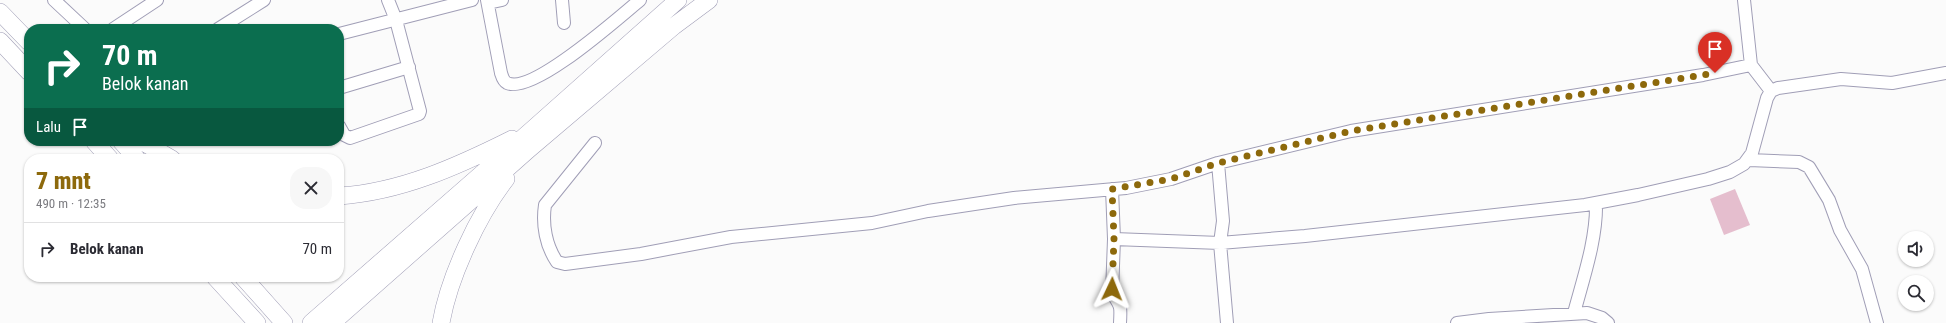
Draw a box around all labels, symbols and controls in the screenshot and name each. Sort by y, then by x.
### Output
pin [1698,32,1732,73]
icon: arrive [1704,38,1726,60]
text: 70 m [102,39,158,72]
icon: right [36,40,88,92]
text: Belok kanan [102,73,188,94]
icon: arrive [69,116,91,138]
text: Lalu [36,118,61,136]
text: 7 mnt [36,167,91,195]
button: close [290,167,332,209]
text: 490 m · 12:35 [36,196,106,211]
map controls [1898,231,1934,311]
button: sound [1898,231,1934,267]
icon: right [36,238,58,260]
text: Belok kanan [70,240,144,258]
text: 70 m [302,240,332,258]
position arrow [1091,268,1133,310]
button: search [1898,275,1934,311]

